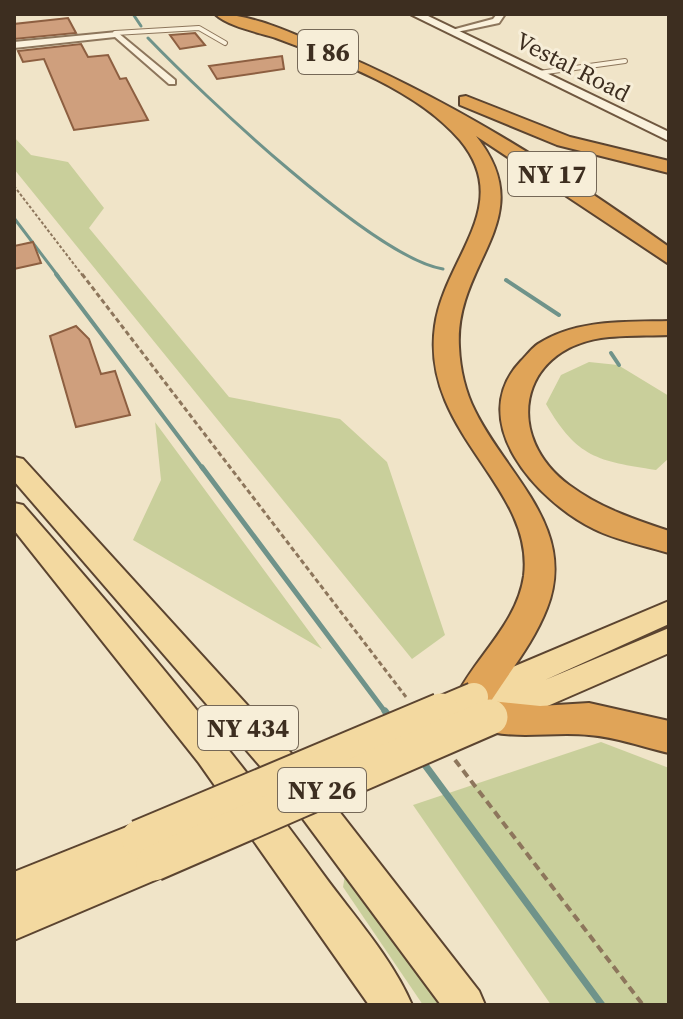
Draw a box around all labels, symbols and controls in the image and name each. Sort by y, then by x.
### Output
street label: Vestal Road [510,24,636,110]
road number: I 86 [298,30,358,74]
road number: NY 17 [508,152,596,196]
road number: NY 434 [198,706,298,750]
road number: NY 26 [278,768,366,812]

